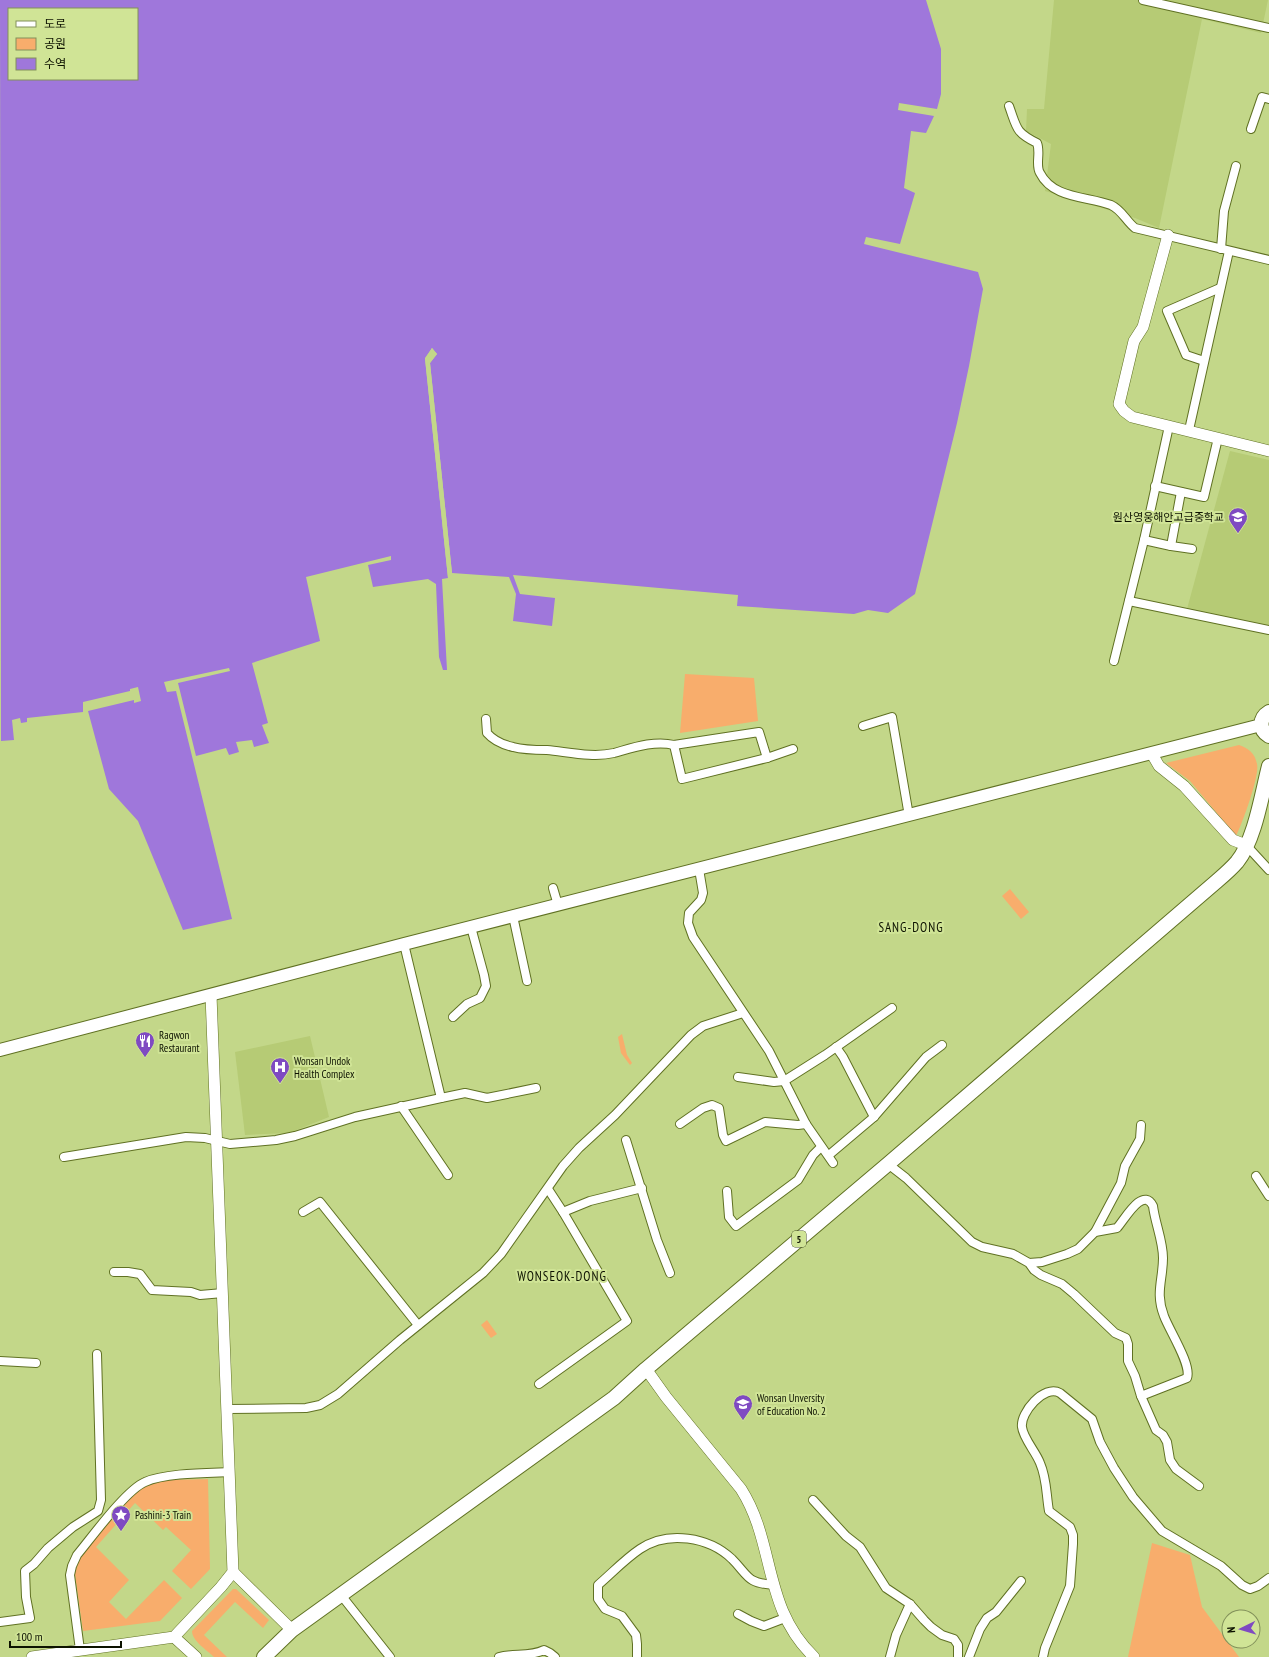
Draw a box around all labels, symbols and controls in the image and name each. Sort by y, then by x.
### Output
legend [8,8,138,80]
text: 도로 [44,16,66,31]
text: 공원 [44,36,66,51]
text: 수역 [44,56,66,71]
school or university icon: 원산영웅해안고급중학교 [1227,506,1249,534]
place label: 원산영웅해안고급중학교 [1113,510,1224,524]
district label: SANG-DONG [878,919,944,936]
place label: Ragwon Restaurant [159,1028,200,1055]
restaurant icon: Ragwon Restaurant [134,1030,156,1058]
place label: Wonsan Undok Health Complex [294,1054,355,1081]
hospital icon: Wonsan Undok Health Complex [269,1056,291,1084]
road number: 5 [792,1231,806,1247]
district label: WONSEOK-DONG [517,1268,607,1285]
place label: Wonsan Unversity of Education No. 2 [757,1391,826,1418]
school or university icon: Wonsan Unversity of Education No. 2 [732,1393,754,1421]
place icon: Pashini-3 Train [110,1504,132,1532]
place label: Pashini-3 Train [135,1508,191,1522]
north arrow [1221,1609,1261,1649]
scale bar [10,1623,121,1649]
text: N [1224,1626,1238,1633]
text: 100 m [16,1629,43,1644]

